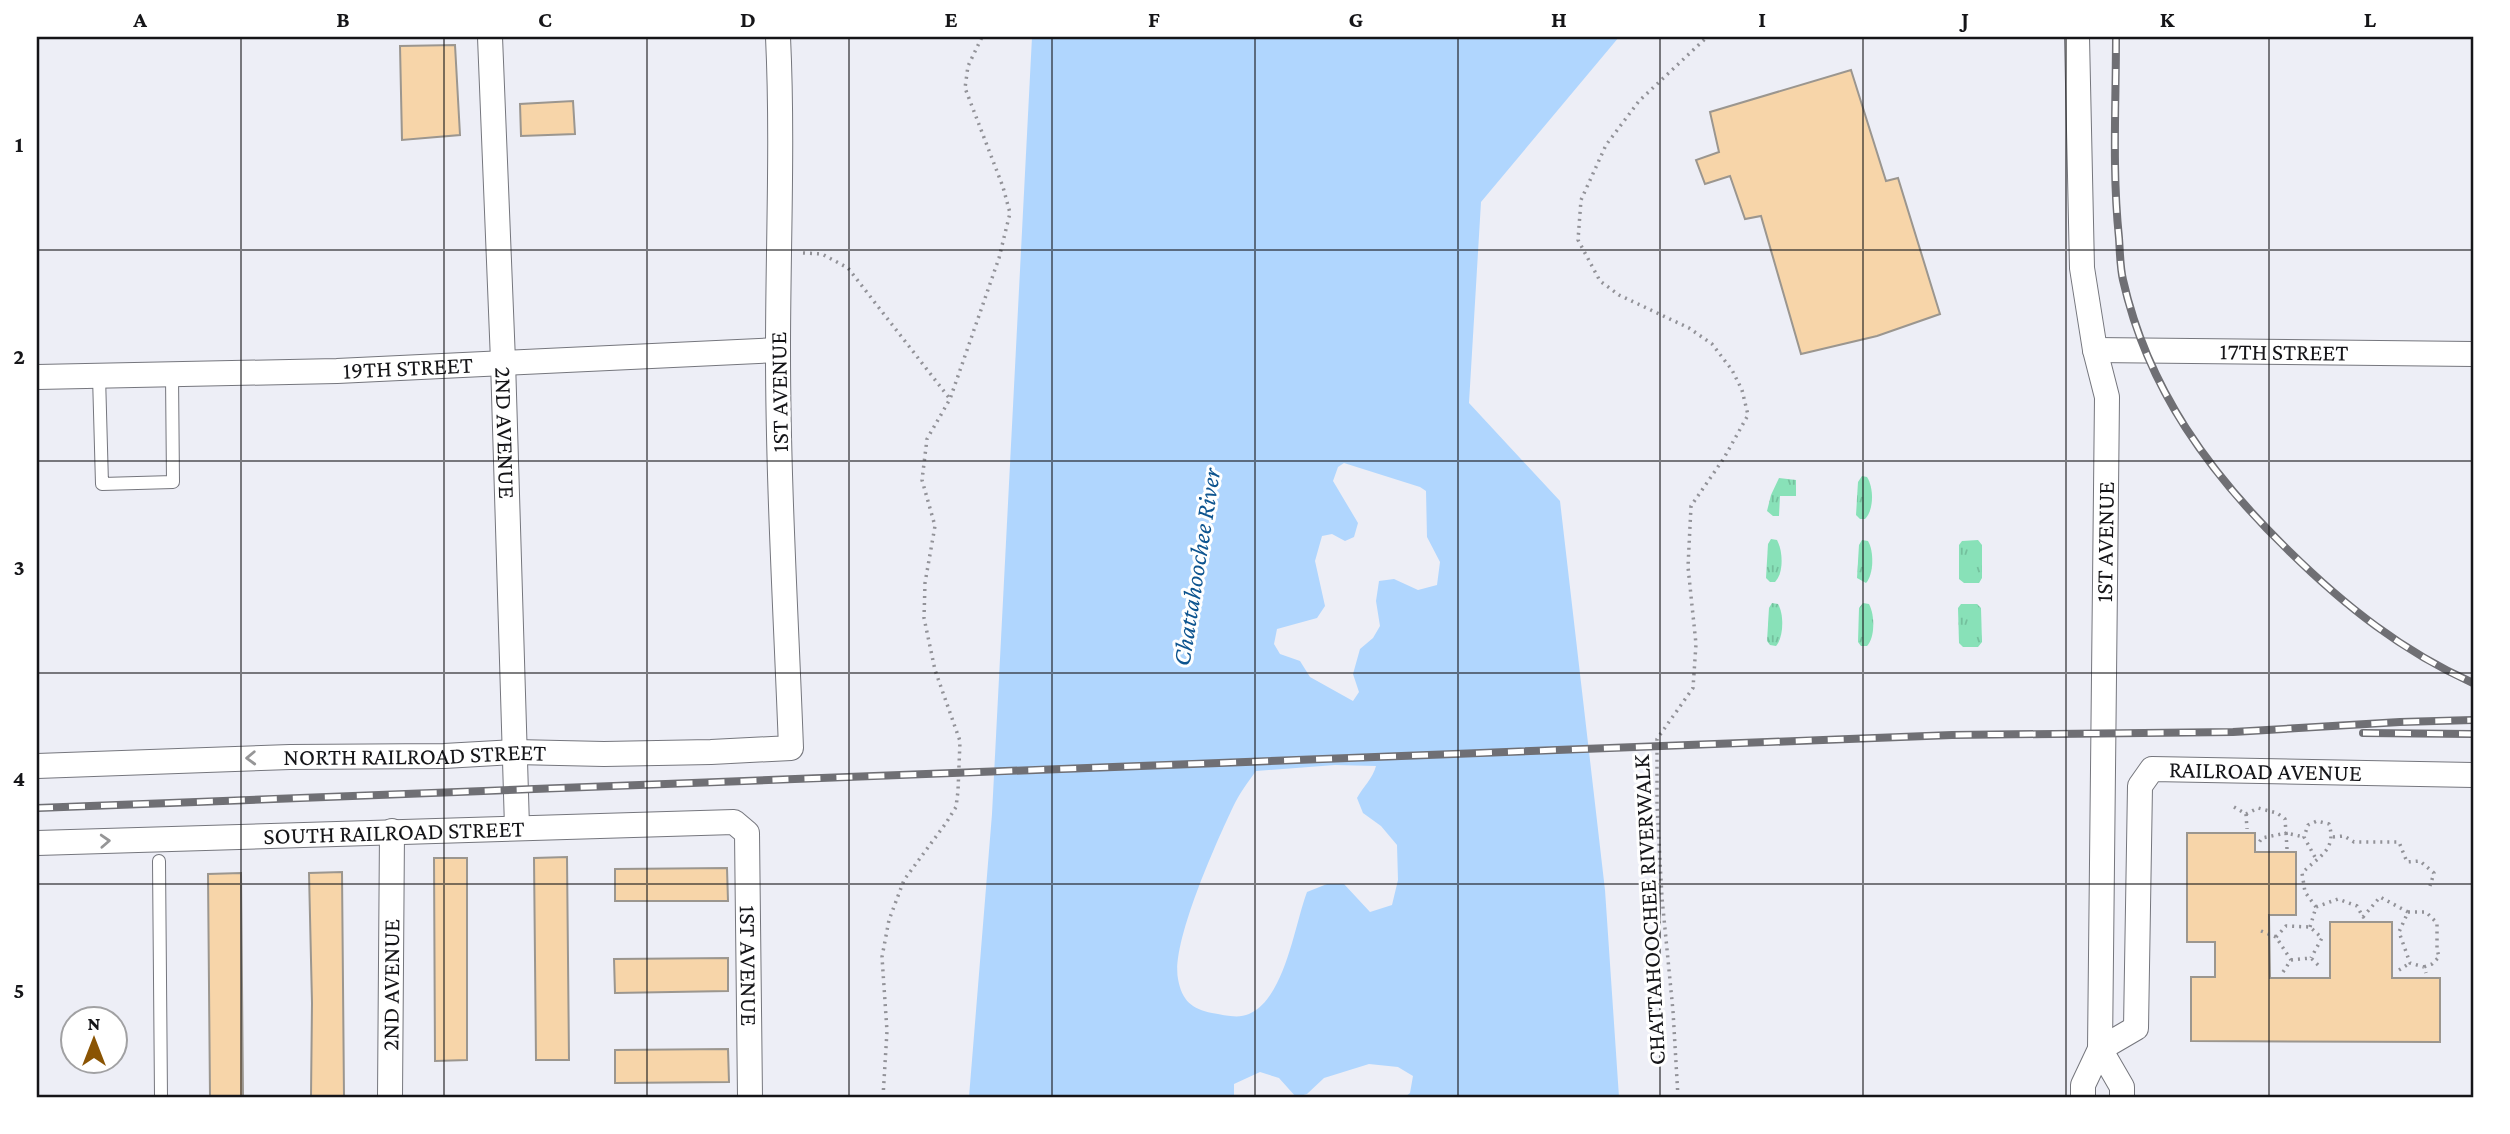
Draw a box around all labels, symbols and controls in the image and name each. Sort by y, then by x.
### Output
text: A [132,6,147,32]
text: B [336,6,350,32]
text: C [538,6,552,32]
text: D [740,6,756,32]
text: E [944,6,958,32]
text: F [1148,6,1160,32]
text: G [1349,6,1364,32]
text: H [1551,6,1567,32]
text: I [1758,6,1766,32]
text: J [1959,6,1969,32]
text: K [2160,6,2175,32]
text: L [2364,6,2377,32]
text: 1 [15,131,24,157]
street label: 1ST AVENUE [764,331,793,453]
street label: 17TH STREET [2219,337,2349,366]
text: 2 [13,343,25,369]
street label: 19TH STREET [342,351,473,384]
street label: 2ND AVENUE [490,366,521,499]
water label: Chattahoochee River [1167,465,1227,668]
street label: 1ST AVENUE [2090,481,2119,603]
text: 3 [13,554,25,580]
street label: NORTH RAILROAD STREET [283,738,547,770]
one-way arrow [245,750,256,766]
street label: CHATTAHOOCHEE RIVERWALK [1627,754,1670,1066]
street label: RAILROAD AVENUE [2169,755,2362,786]
text: 4 [13,765,25,791]
street label: SOUTH RAILROAD STREET [263,814,525,849]
one-way arrow [100,834,111,849]
street label: 1ST AVENUE [735,905,763,1026]
street label: 2ND AVENUE [376,919,404,1051]
text: 5 [13,977,25,1003]
north arrow [60,1004,130,1074]
text: N [88,1013,101,1034]

